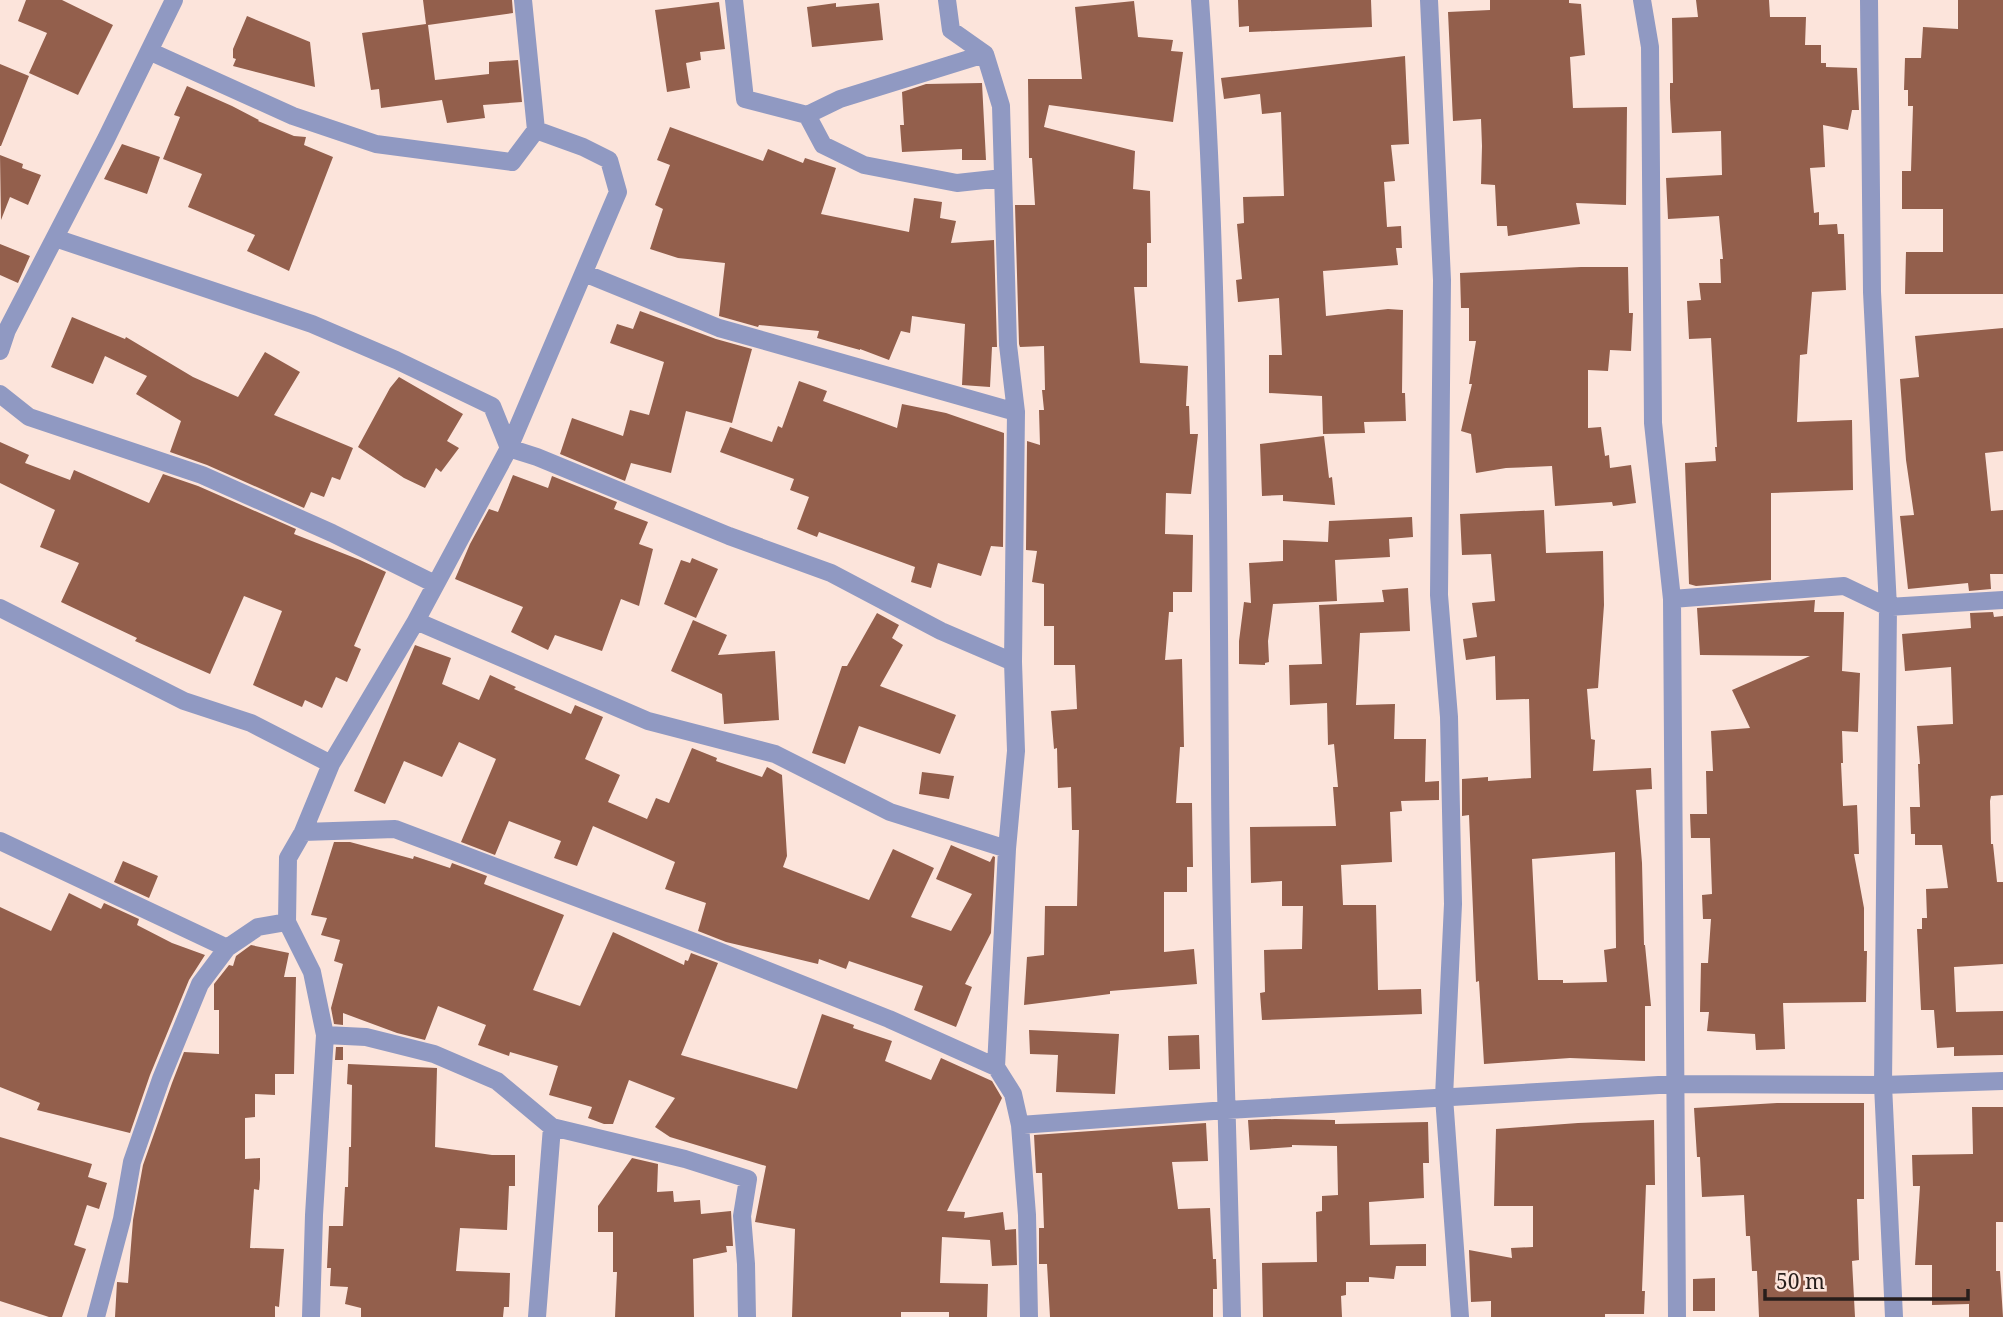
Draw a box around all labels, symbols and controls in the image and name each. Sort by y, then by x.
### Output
scale bar [1765,1258,1968,1302]
text: 50 m [1776,1267,1825,1295]

